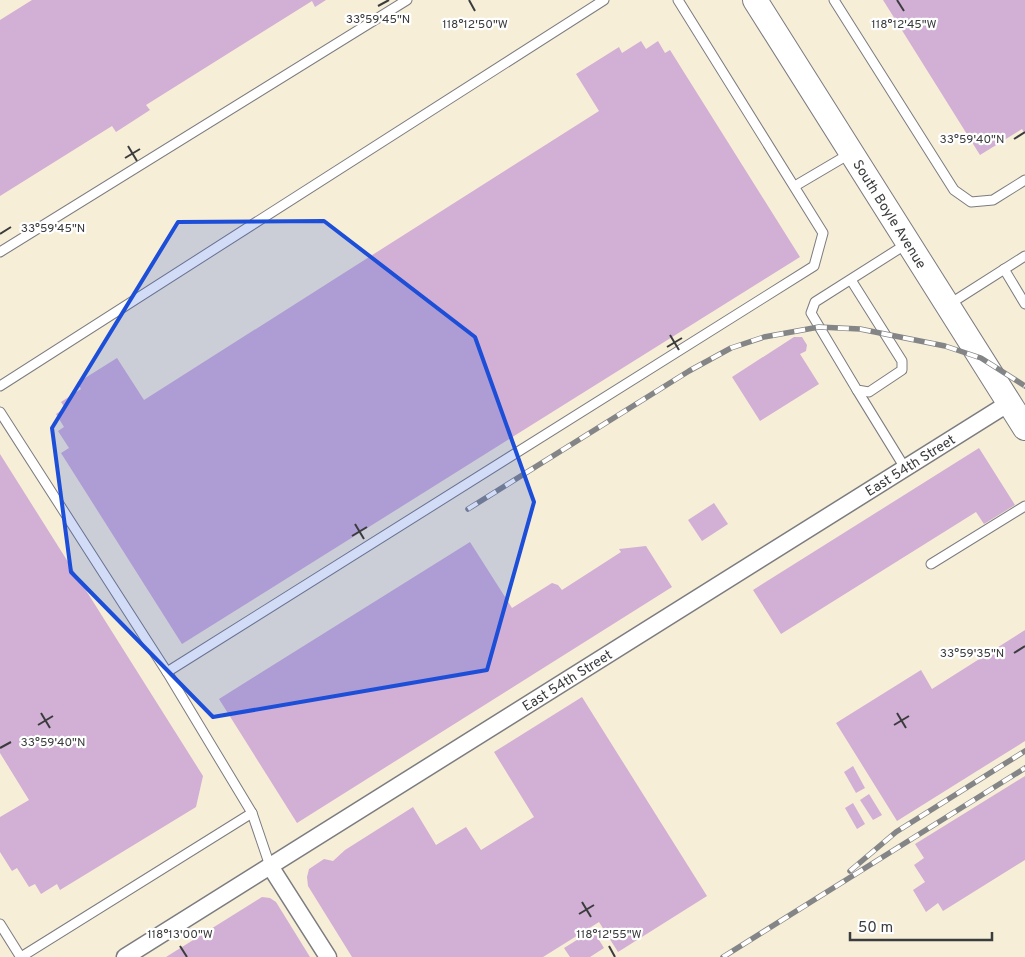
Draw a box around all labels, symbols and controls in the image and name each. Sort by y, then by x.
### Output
text: 33°59'45"N [346,12,410,28]
text: 118°12'50"W [442,17,508,33]
text: 118°12'45"W [871,17,937,33]
text: 33°59'40"N [940,132,1004,148]
street label: South Boyle Avenue [848,157,929,272]
text: 33°59'45"N [21,221,85,237]
street label: East 54th Street [863,432,959,501]
text: 33°59'35"N [940,646,1004,662]
street label: East 54th Street [520,647,616,716]
text: 33°59'40"N [21,735,85,751]
scale bar [850,910,992,942]
text: 50 m [858,919,893,938]
text: 118°13'00"W [147,927,213,943]
text: 118°12'55"W [576,927,642,943]

